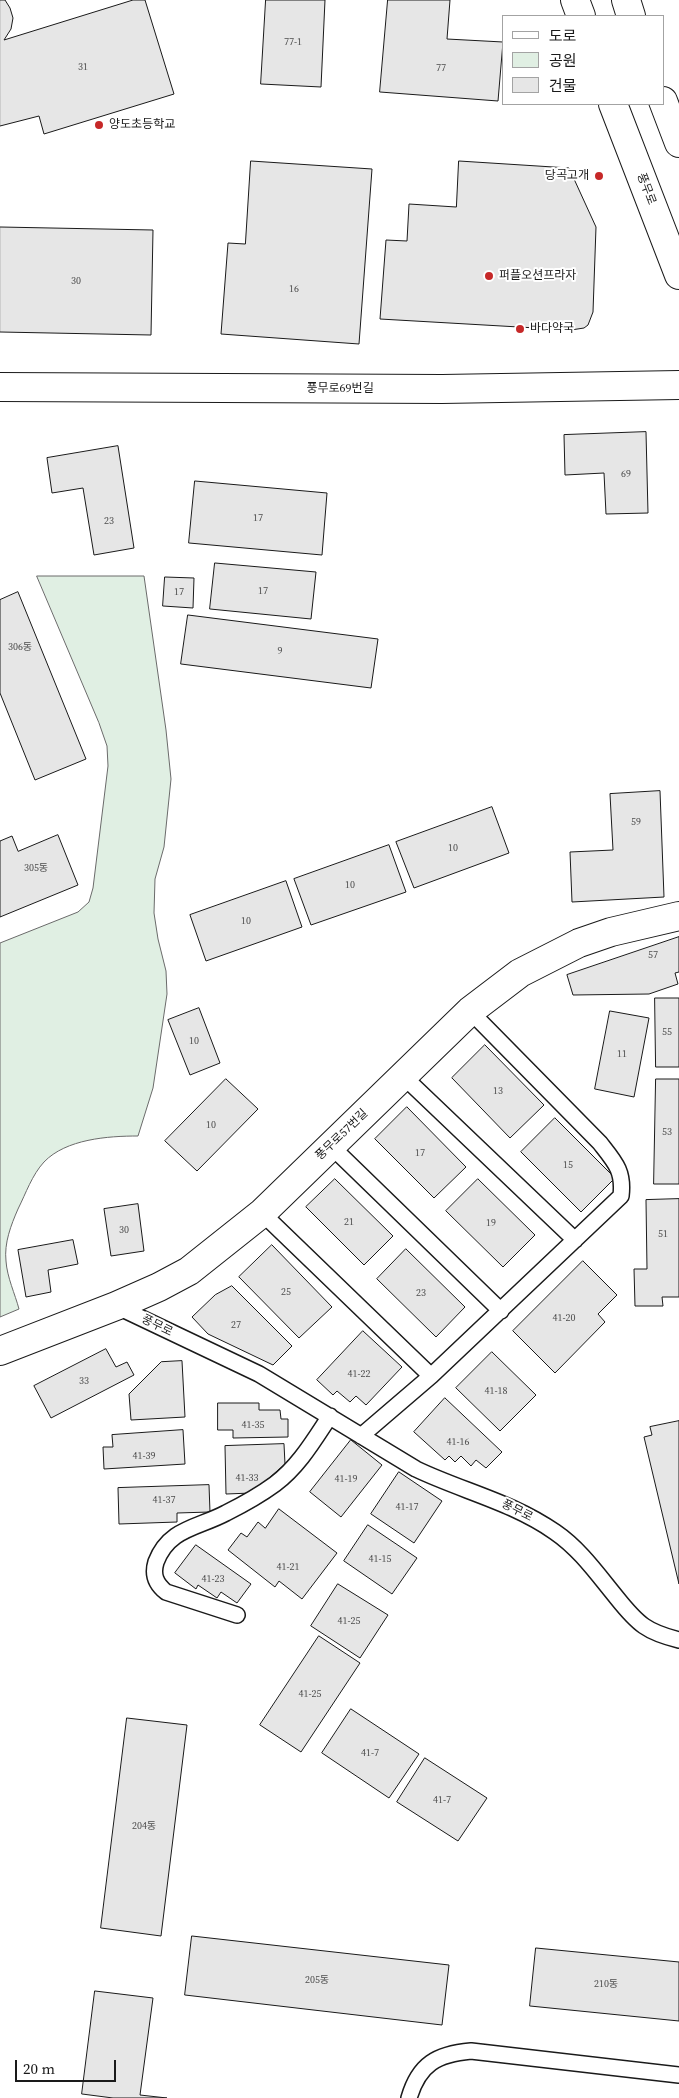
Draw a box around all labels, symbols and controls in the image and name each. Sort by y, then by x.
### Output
legend [502,15,664,105]
text: 도로 [549,25,577,46]
house number: 77-1 [284,36,302,48]
text: 공원 [549,50,577,71]
house number: 31 [78,61,88,73]
house number: 77 [436,62,446,74]
text: 건물 [549,75,577,96]
place label: 양도초등학교 [109,118,175,132]
marker: 양도초등학교 [93,119,105,131]
place label: 당곡고개 [545,169,589,183]
marker: 당곡고개 [593,170,605,182]
street label: 풍무로 [633,171,659,207]
place label: 퍼플오션프라자 [499,269,576,283]
marker: 퍼플오션프라자 [483,270,495,282]
house number: 30 [71,275,81,287]
house number: 16 [289,283,299,295]
place label: 바다약국 [530,322,574,336]
marker: 바다약국 [514,323,526,335]
street label: 풍무로69번길 [306,382,374,396]
house number: 69 [621,468,631,480]
house number: 17 [253,512,263,524]
house number: 23 [104,515,114,527]
house number: 17 [258,585,268,597]
house number: 17 [174,586,184,598]
house number: 306동 [8,641,32,653]
house number: 9 [278,645,282,657]
house number: 59 [631,816,641,828]
house number: 10 [448,842,458,854]
house number: 305동 [24,862,48,874]
house number: 10 [345,879,355,891]
house number: 10 [241,915,251,927]
house number: 57 [648,949,658,961]
house number: 55 [662,1026,672,1038]
house number: 10 [189,1035,199,1047]
house number: 11 [617,1048,627,1060]
house number: 13 [493,1085,503,1097]
street label: 풍무로57번길 [313,1106,371,1164]
house number: 10 [206,1119,216,1131]
house number: 53 [662,1126,672,1138]
house number: 17 [415,1147,425,1159]
house number: 15 [563,1159,573,1171]
house number: 21 [344,1216,354,1228]
house number: 19 [486,1217,496,1229]
house number: 30 [119,1224,129,1236]
house number: 51 [658,1228,668,1240]
house number: 25 [281,1286,291,1298]
house number: 23 [416,1287,426,1299]
street label: 풍무로 [139,1312,175,1340]
house number: 41-20 [552,1312,576,1324]
house number: 27 [231,1319,241,1331]
house number: 41-22 [347,1368,371,1380]
house number: 33 [79,1375,89,1387]
house number: 41-18 [484,1385,508,1397]
house number: 41-35 [241,1419,265,1431]
house number: 41-16 [446,1436,470,1448]
house number: 41-39 [132,1450,156,1462]
house number: 41-33 [235,1472,259,1484]
house number: 41-19 [334,1473,358,1485]
house number: 41-37 [152,1494,176,1506]
street label: 풍무로 [499,1497,535,1525]
house number: 41-17 [395,1501,419,1513]
house number: 41-15 [368,1553,392,1565]
house number: 41-21 [276,1561,300,1573]
house number: 41-23 [201,1573,225,1585]
house number: 41-25 [337,1615,361,1627]
house number: 41-25 [298,1688,322,1700]
house number: 41-7 [361,1747,379,1759]
house number: 41-7 [433,1794,451,1806]
house number: 204동 [132,1820,156,1832]
house number: 205동 [305,1974,329,1986]
house number: 210동 [594,1978,618,1990]
scale bar [18,2050,119,2082]
text: 20 m [23,2058,55,2079]

